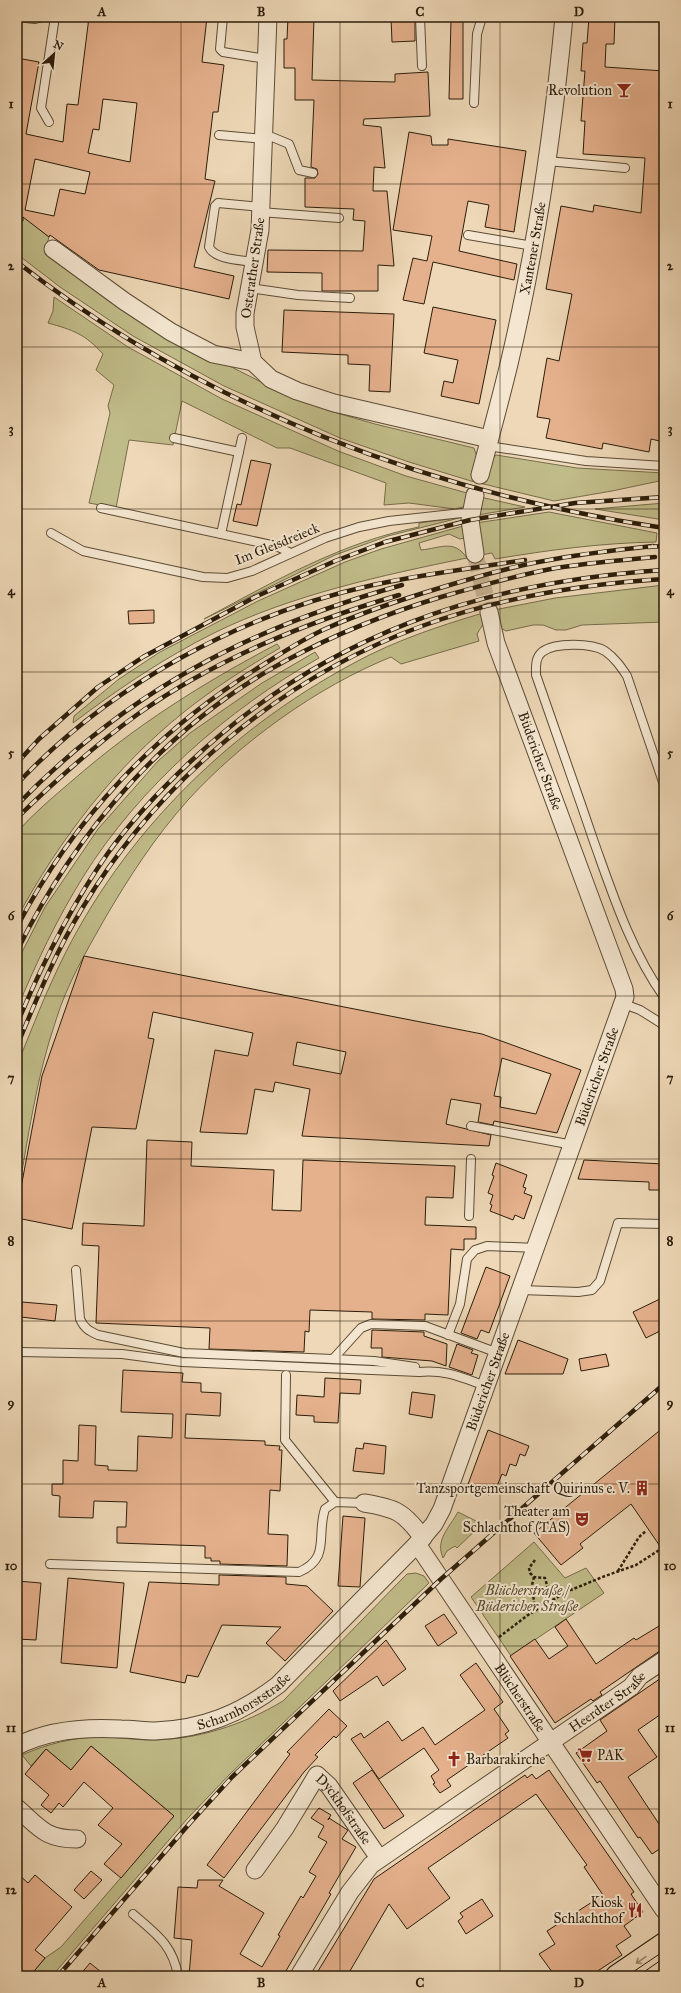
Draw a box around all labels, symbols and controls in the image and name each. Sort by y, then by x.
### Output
text: A [97,4,107,20]
text: B [257,4,266,20]
text: C [416,4,425,20]
text: D [574,4,584,20]
north arrow [34,34,74,74]
text: N [51,38,66,54]
bar icon: Revolution [615,81,633,99]
place label: Revolution [548,82,612,99]
text: 1 [8,96,14,112]
text: 1 [667,96,673,112]
street label: Xantener Straße [516,200,549,296]
street label: Osterather Straße [238,216,269,320]
text: 2 [8,258,15,274]
text: 2 [667,258,674,274]
text: 3 [8,421,14,437]
text: 3 [667,421,673,437]
street label: Im Gleisdreieck [232,519,322,569]
text: 4 [7,583,15,599]
text: 4 [666,583,674,599]
street label: Büdericher Straße [514,709,566,813]
text: 5 [8,745,15,761]
text: 5 [667,745,674,761]
text: 6 [8,908,16,924]
text: 6 [667,908,675,924]
street label: Büdericher Straße [571,1025,622,1128]
text: 7 [8,1070,15,1086]
text: 7 [667,1070,674,1086]
text: 8 [8,1233,15,1249]
text: 8 [667,1233,674,1249]
street label: Büdericher Straße [462,1330,513,1433]
text: 9 [8,1395,15,1411]
text: 9 [667,1395,674,1411]
building icon: Tanzsportgemeinschaft Quirinus e. V. [633,1479,651,1497]
place label: Tanzsportgemeinschaft Quirinus e. V. [416,1480,630,1497]
place label: Theater am Schlachthof (TAS) [463,1503,570,1537]
theatre icon: Theater am Schlachthof (TAS) [573,1510,591,1528]
text: 10 [5,1558,18,1574]
text: 10 [664,1558,677,1574]
park label: Blücherstraße / Büdericher Straße [475,1582,579,1615]
street label: Blücherstraße [491,1660,550,1735]
street label: Heerdter Straße [565,1666,648,1736]
street label: Scharnhorststraße [195,1669,294,1734]
text: 11 [6,1720,16,1736]
text: 11 [665,1720,675,1736]
supermarket icon: PAK [576,1746,594,1764]
place label: PAK [597,1747,625,1764]
church icon: Barbarakirche [445,1750,463,1768]
place label: Barbarakirche [466,1751,545,1768]
street label: Dyckhofstraße [312,1770,376,1848]
text: 12 [5,1882,17,1898]
text: 12 [664,1882,676,1898]
place label: Kiosk Schlachthof [553,1894,625,1927]
restaurant icon: Kiosk Schlachthof [626,1901,644,1919]
one-way arrow [635,1956,646,1964]
text: A [97,1975,107,1991]
text: B [257,1975,266,1991]
text: C [416,1975,425,1991]
text: D [574,1975,584,1991]

